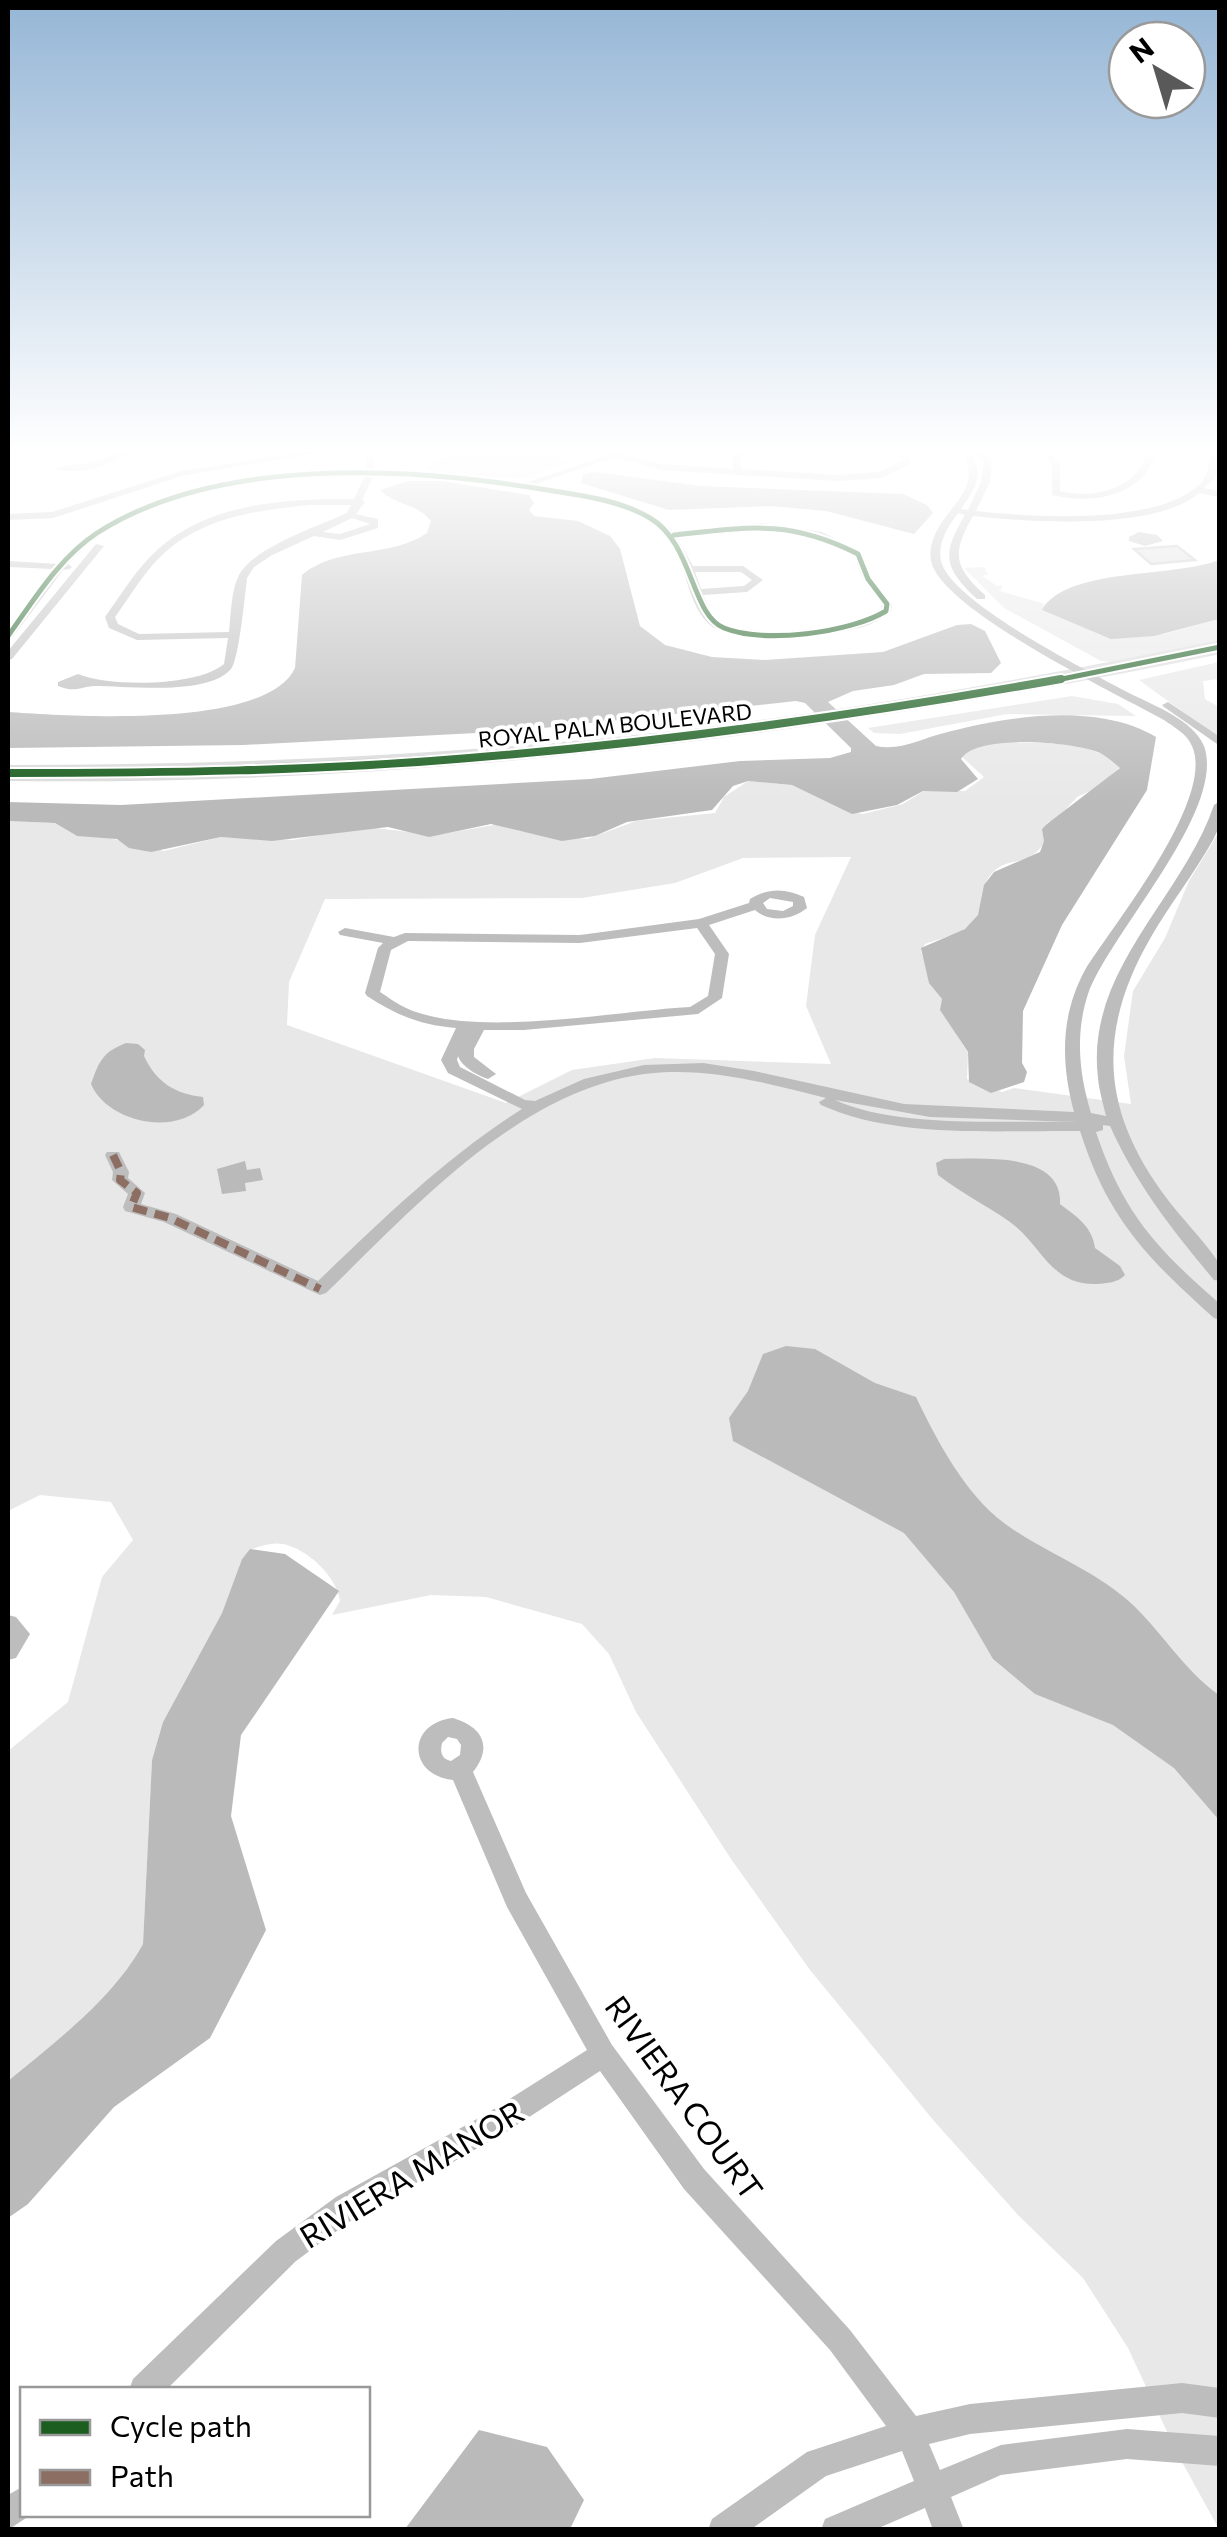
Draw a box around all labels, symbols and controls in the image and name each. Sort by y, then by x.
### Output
north arrow [1107,20,1207,120]
text: N [1122,30,1160,69]
street label: ROYAL PALM BOULEVARD [477,697,753,753]
street label: RIVIERA COURT [597,1987,773,2207]
street label: RIVIERA MANOR [292,2090,530,2256]
legend [20,2387,370,2517]
text: Cycle path [110,2406,252,2443]
text: Path [110,2456,174,2493]

